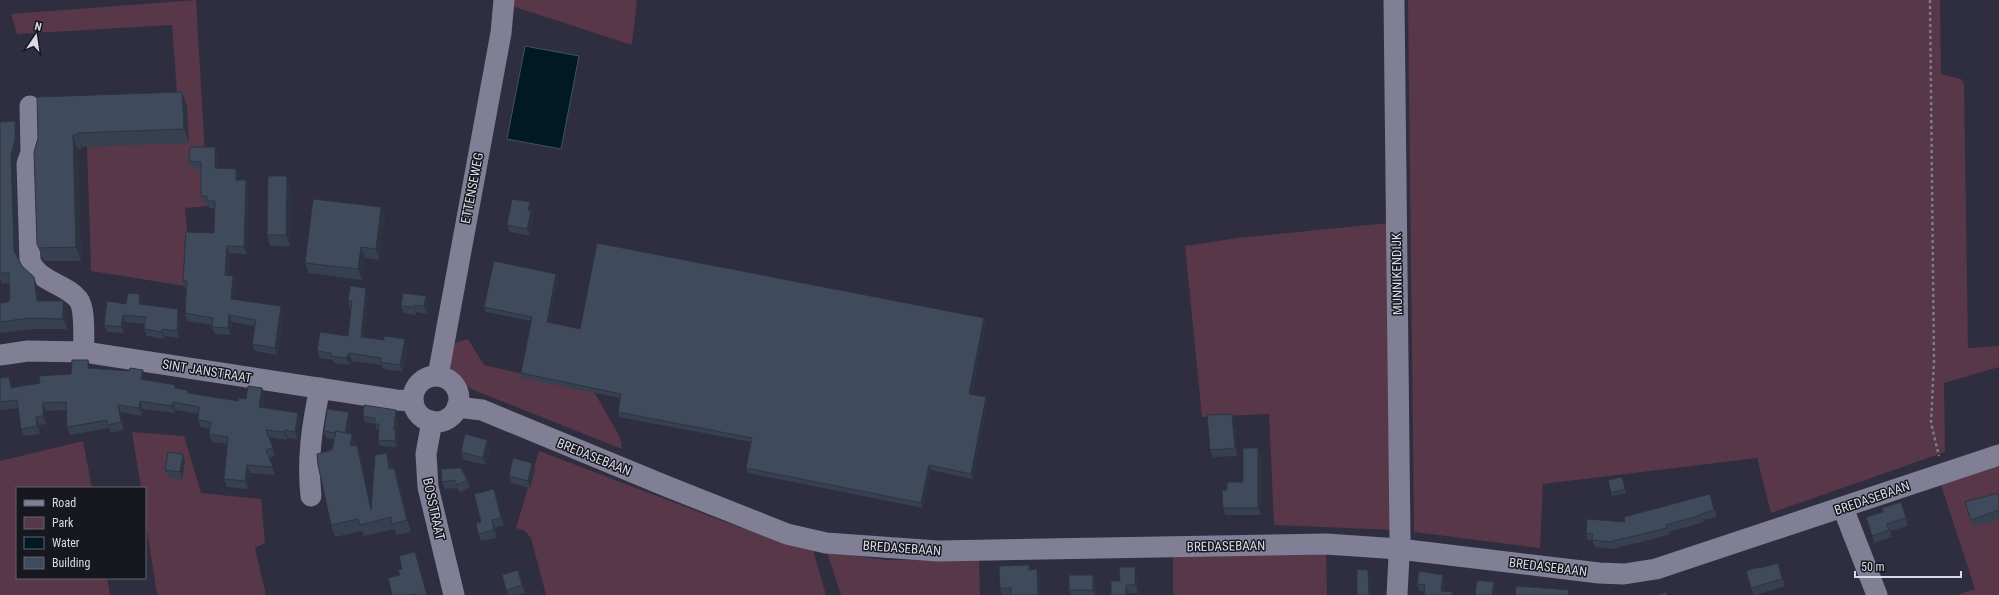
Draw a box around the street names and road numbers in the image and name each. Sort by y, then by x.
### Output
street label: ETTENSEWEG [458,151,486,225]
street label: MUNNIKENDIJK [1389,232,1405,315]
street label: SINT JANSTRAAT [161,357,253,386]
street label: BREDASEBAAN [555,435,633,479]
street label: BOSSTRAAT [420,477,448,542]
street label: BREDASEBAAN [1832,478,1912,518]
street label: BREDASEBAAN [862,538,942,558]
street label: BREDASEBAAN [1187,538,1265,554]
street label: BREDASEBAAN [1508,555,1588,579]

